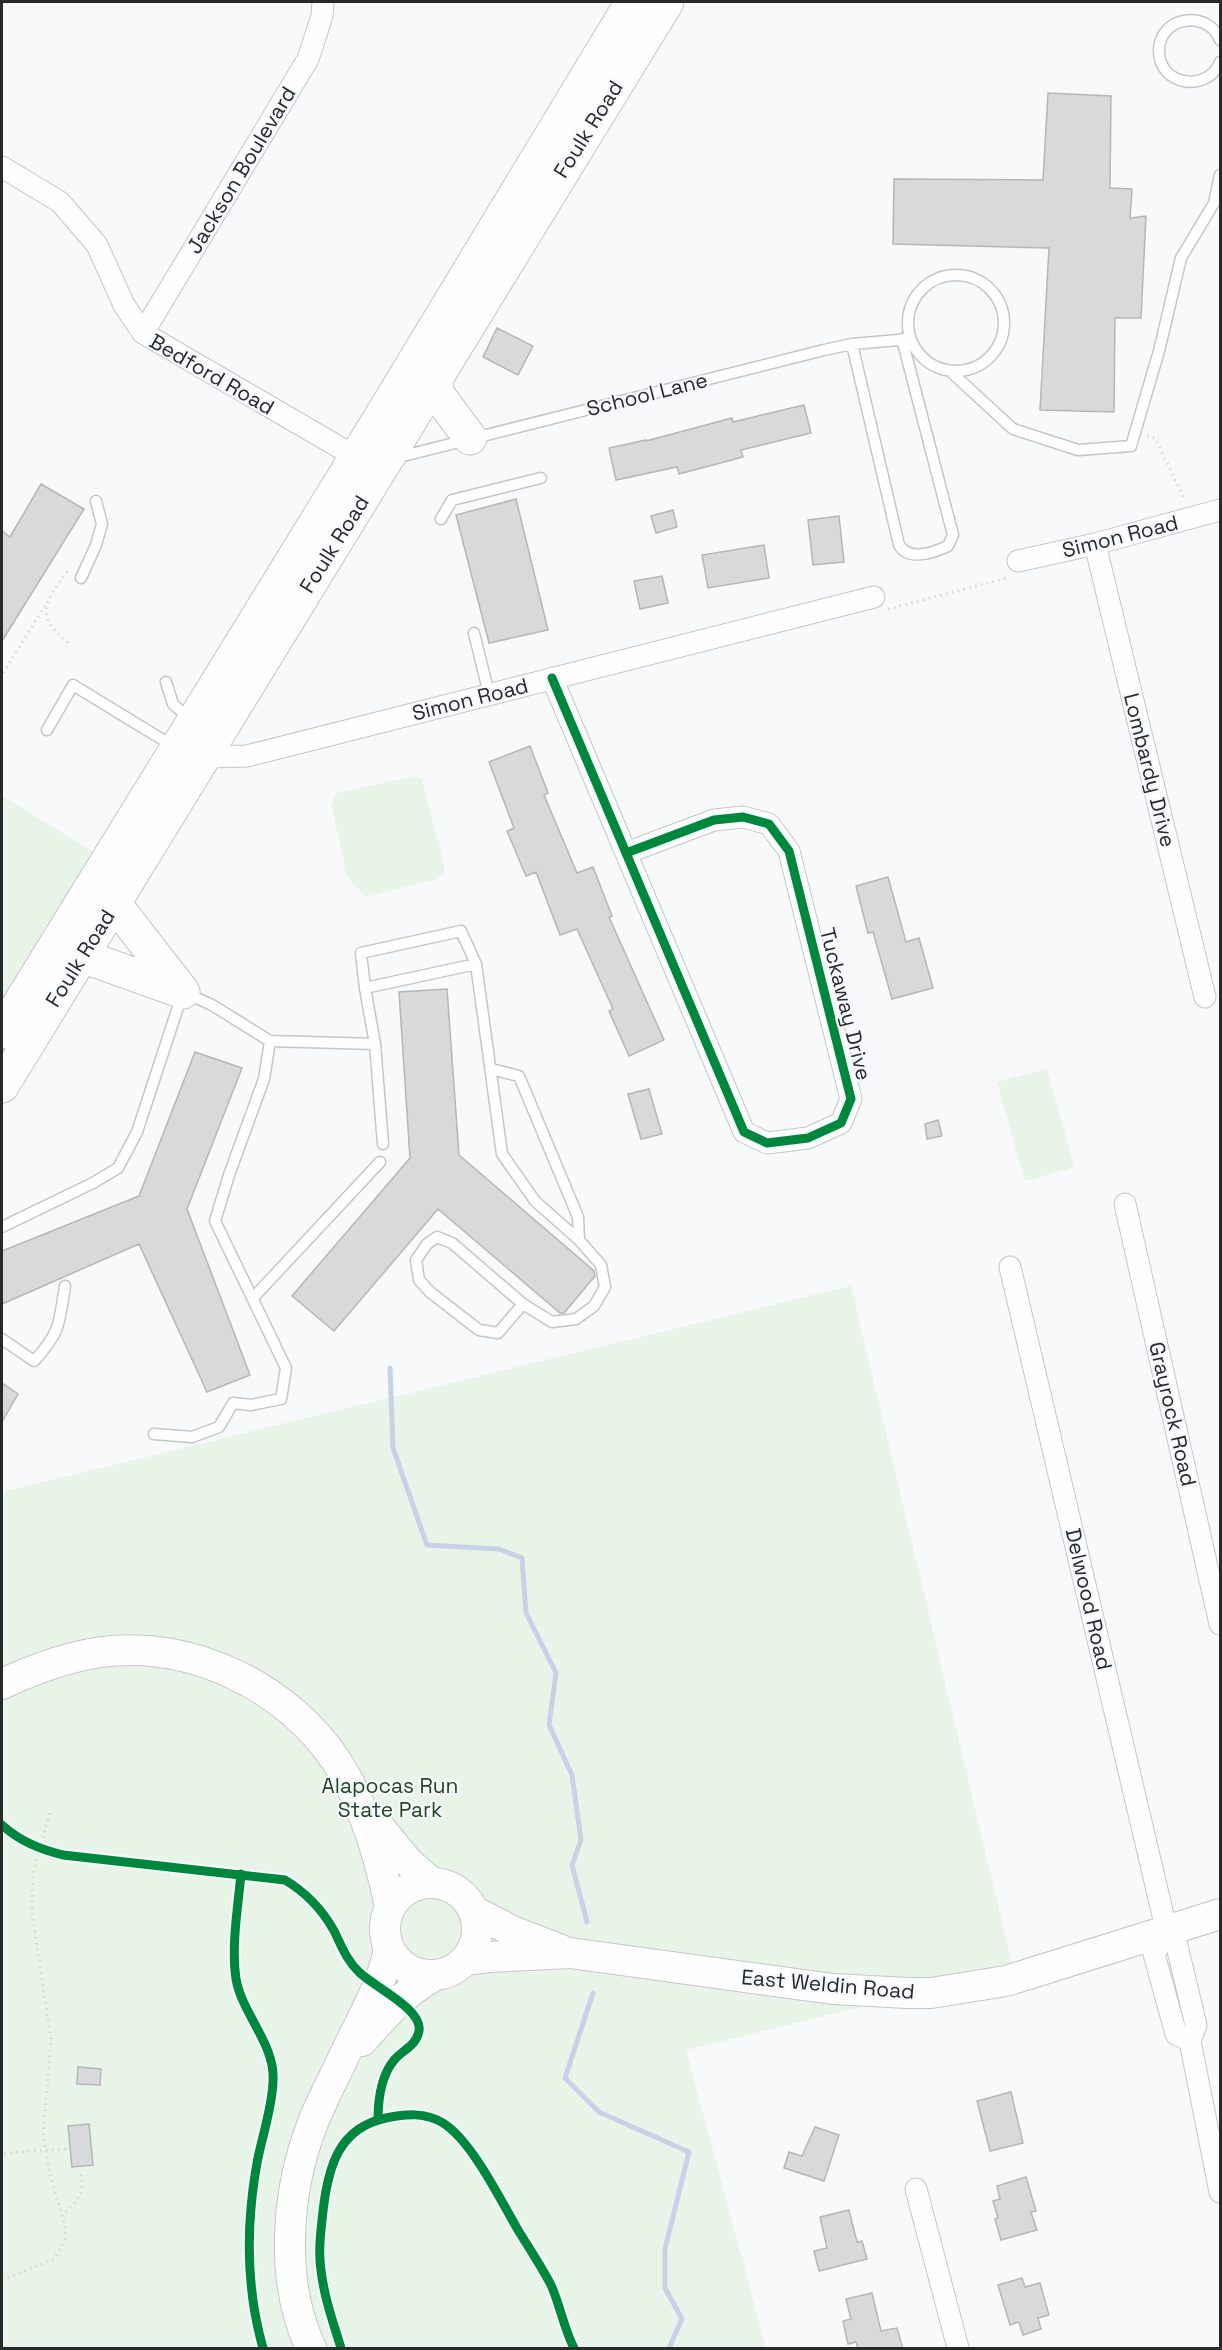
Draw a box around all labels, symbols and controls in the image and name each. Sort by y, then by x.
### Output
street label: Foulk Road [547,75,629,183]
street label: Jackson Boulevard [180,81,302,259]
street label: Bedford Road [145,327,279,421]
street label: School Lane [584,366,710,422]
street label: Foulk Road [293,490,375,598]
street label: Simon Road [1059,509,1181,563]
street label: Simon Road [409,672,531,726]
street label: Lombardy Drive [1118,690,1182,850]
street label: Foulk Road [39,904,121,1012]
street label: Tuckaway Drive [814,925,878,1083]
street label: Grayrock Road [1143,1339,1203,1489]
street label: Delwood Road [1060,1526,1118,1672]
park label: Alapocas Run State Park [322,1772,458,1823]
street label: East Weldin Road [740,1963,916,2005]

